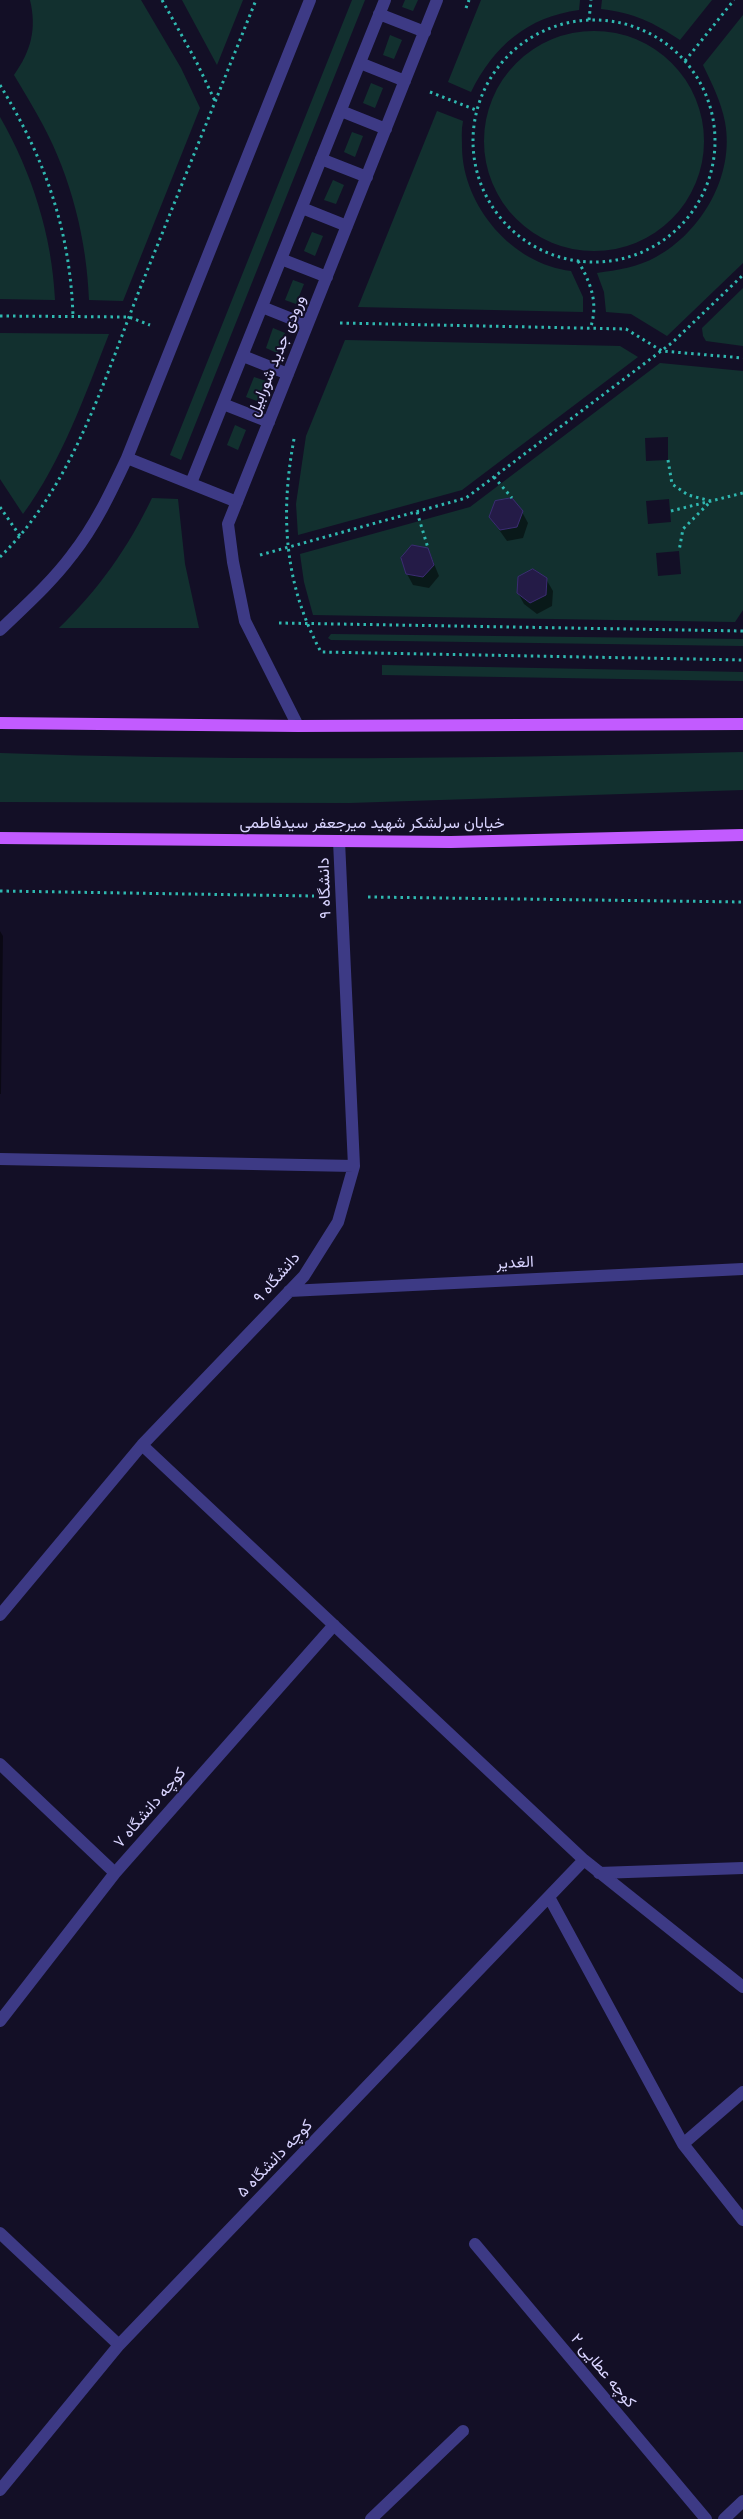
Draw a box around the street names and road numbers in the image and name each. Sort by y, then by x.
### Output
street label: ورودی جدید شورابیل [244,292,310,420]
street label: خیابان سرلشکر شهید میرجعفر سیدفاطمی [240,814,504,834]
street label: دانشگاه ۹ [314,857,336,919]
street label: دانشگاه ۹ [250,1249,304,1307]
street label: الغدیر [496,1252,534,1274]
street label: کوچه دانشگاه ۷ [110,1764,190,1852]
street label: کوچه دانشگاه ۵ [233,2116,317,2202]
street label: کوچه عطایی ۲ [566,2330,640,2412]

